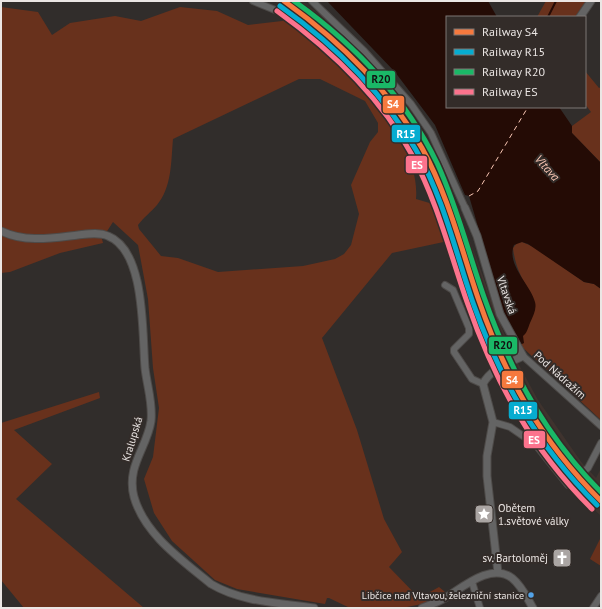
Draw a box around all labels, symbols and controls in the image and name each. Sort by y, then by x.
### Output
legend [446,16,586,108]
text: Railway S4 [482,24,538,39]
text: Railway R15 [482,44,545,59]
text: Railway R20 [482,64,546,79]
line badge: R20 [366,70,396,89]
text: R20 [371,72,391,86]
text: Railway ES [482,84,538,99]
line badge: S4 [382,95,405,114]
text: S4 [387,97,400,111]
line badge: R15 [391,124,421,143]
text: R15 [396,127,416,141]
water label: Vltava [532,151,563,184]
line badge: ES [405,155,428,174]
text: ES [411,158,423,172]
street label: Vltavská [494,273,520,316]
line badge: R20 [488,336,518,355]
text: R20 [493,338,513,352]
street label: Pod Nádražím [531,348,589,402]
line badge: S4 [501,370,524,389]
text: S4 [506,373,519,387]
line badge: R15 [508,401,538,420]
text: R15 [513,403,533,417]
street label: Kralupská [119,415,145,463]
line badge: ES [523,430,546,449]
text: ES [528,433,540,447]
place label: Obětem 1.světové války [498,501,570,528]
place icon: Obětem 1.světové války [473,503,495,525]
church icon: sv. Bartoloměj [551,547,573,569]
place label: sv. Bartoloměj [482,551,548,565]
place label: Libčice nad Vltavou, železniční stanice [362,589,524,602]
marker: Libčice nad Vltavou, železniční stanice [526,590,536,600]

